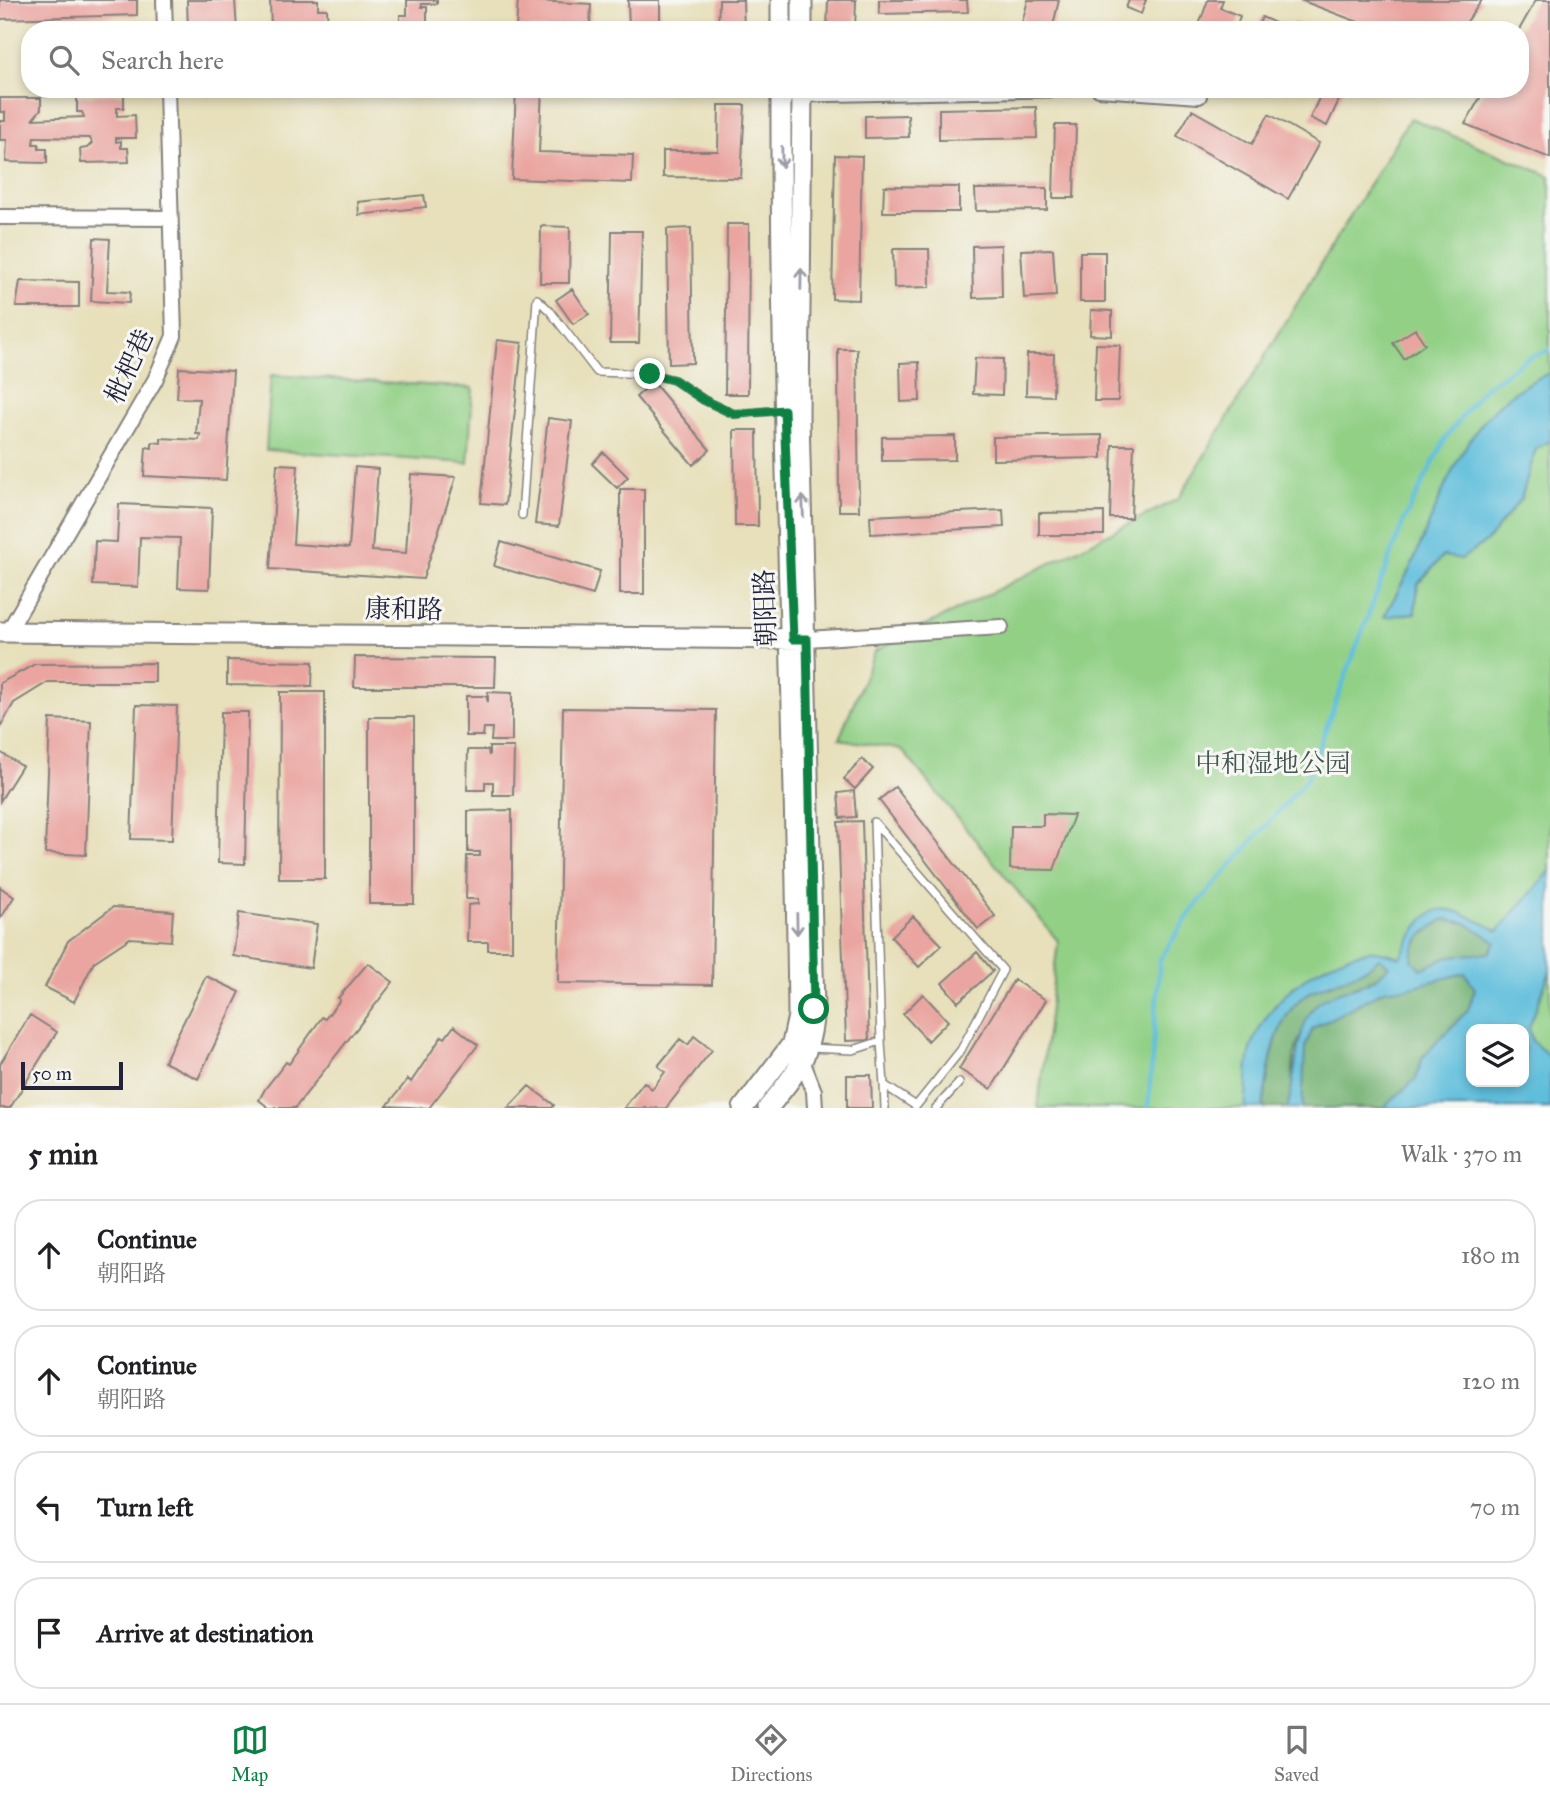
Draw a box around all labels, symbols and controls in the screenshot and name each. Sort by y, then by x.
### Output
search box [21,21,1529,98]
icon: search [45,41,83,79]
text: Search here [101,44,224,76]
one-way arrow [775,146,789,169]
one-way arrow [794,268,808,291]
street label: 枇杷巷 [98,324,160,408]
route end [634,358,665,389]
one-way arrow [796,495,809,518]
street label: 朝阳路 [748,568,782,648]
street label: 康和路 [365,592,443,626]
park label: 中和湿地公园 [1195,747,1351,779]
one-way arrow [790,912,804,935]
route start [798,993,829,1024]
map controls [1466,1024,1529,1087]
button: layers [1466,1024,1529,1087]
scale bar [21,1059,122,1091]
text: 50 m [32,1062,72,1085]
text: 5 min [28,1136,98,1172]
text: Walk · 370 m [1401,1140,1522,1168]
text: Continue [97,1223,197,1255]
icon: ahead [30,1236,68,1274]
text: 180 m [1461,1241,1520,1269]
text: 朝阳路 [97,1259,166,1287]
text: Continue [97,1349,197,1381]
icon: ahead [30,1362,68,1400]
text: 120 m [1462,1367,1520,1395]
text: 朝阳路 [97,1385,166,1413]
icon: left [30,1488,68,1526]
text: Turn left [97,1491,193,1523]
text: 70 m [1470,1493,1520,1521]
icon: arrive [30,1614,68,1652]
text: Arrive at destination [97,1617,314,1649]
tab: Map [231,1721,269,1786]
tab: Directions [730,1721,812,1786]
tab: Saved [1274,1721,1319,1786]

